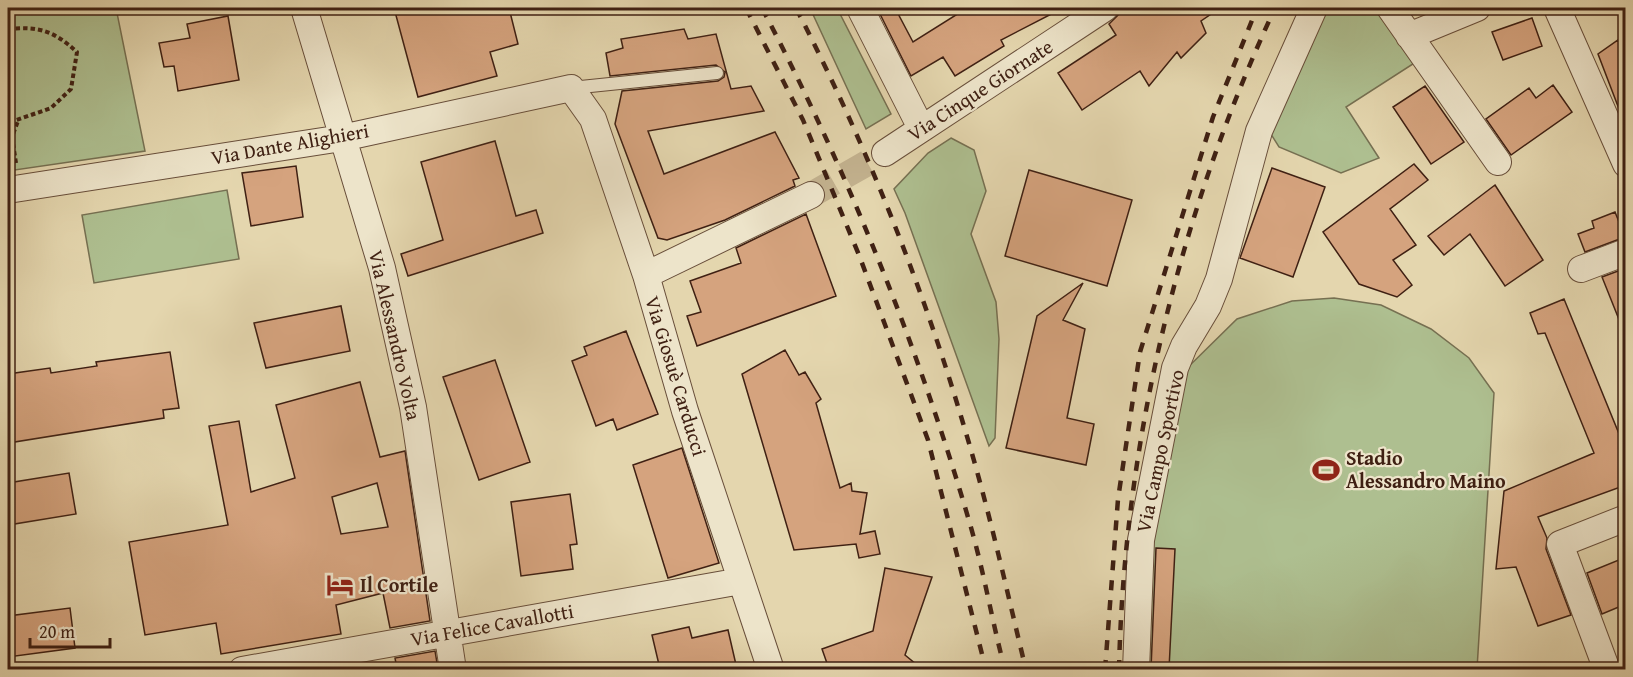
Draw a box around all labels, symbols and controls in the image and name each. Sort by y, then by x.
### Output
street label: Via Cinque Giornate [901,32,1058,148]
street label: Via Dante Alighieri [209,115,371,172]
street label: Via Alessandro Volta [362,247,429,423]
street label: Via Giosuè Carducci [638,292,715,460]
street label: Via Campo Sportivo [1128,367,1191,535]
place label: Stadio Alessandro Maino [1346,443,1506,495]
sports icon: Stadio Alessandro Maino [1311,455,1341,485]
hotel icon: Il Cortile [325,570,355,600]
place label: Il Cortile [360,570,438,599]
street label: Via Felice Cavallotti [408,596,576,653]
scale bar [30,611,110,649]
text: 20 m [39,618,75,645]

